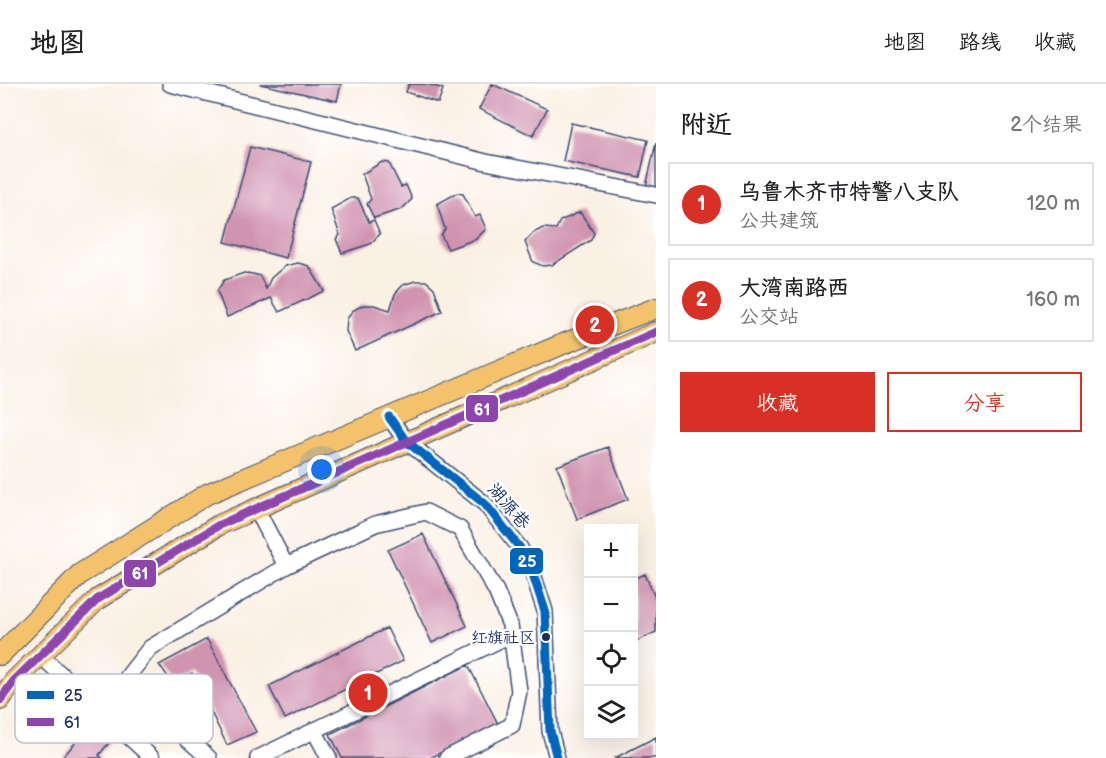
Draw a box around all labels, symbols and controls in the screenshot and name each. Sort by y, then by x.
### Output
text: 地图 [30,27,86,60]
text: 地图 [884,30,926,55]
text: 路线 [959,30,1001,55]
text: 收藏 [1034,30,1076,55]
text: 附近 [680,110,732,141]
text: 2个结果 [1010,113,1082,137]
text: 乌鲁木齐市特警八支队 [739,179,959,206]
text: 1 [697,192,706,216]
text: 120 m [1027,192,1080,216]
text: 公共建筑 [739,209,819,233]
text: 大湾南路西 [739,275,849,302]
text: 2 [696,288,707,312]
text: 160 m [1026,288,1080,312]
pin: 2 [576,302,614,348]
text: 公交站 [739,305,799,329]
button: 收藏 [680,372,875,432]
button: 分享 [887,372,1082,432]
line badge: 61 [465,394,499,423]
text: 61 [474,401,490,420]
your location [307,455,336,484]
street label: 湖源巷 [483,479,534,534]
map controls [584,524,638,740]
button: + [584,524,638,578]
line badge: 25 [509,547,544,575]
text: 25 [518,553,536,572]
line badge: 61 [123,559,157,588]
text: 61 [132,565,148,584]
button: − [584,578,638,632]
place label: 红旗社区 [471,629,535,648]
marker: 红旗社区 [540,631,552,643]
button: locate [584,632,638,686]
pin: 1 [348,670,388,716]
legend [15,674,213,743]
button: layers [584,686,638,740]
text: 25 [64,687,83,706]
text: 61 [64,714,80,733]

